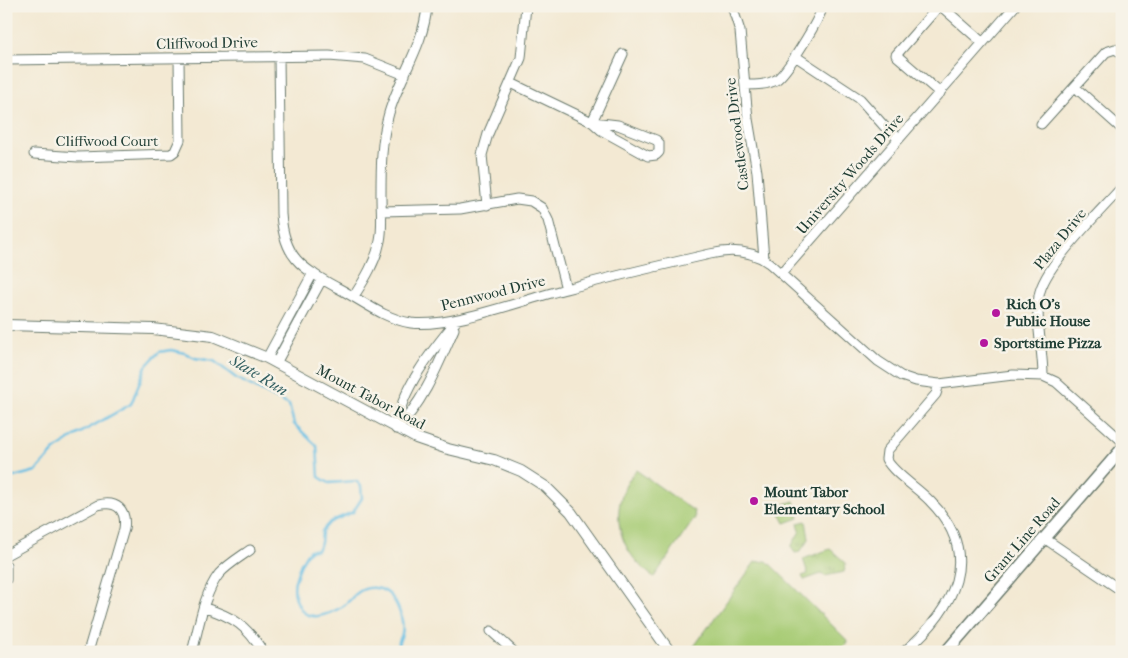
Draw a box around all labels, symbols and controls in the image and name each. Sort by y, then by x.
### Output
street label: Cliffwood Drive [156,33,259,53]
street label: Castlewood Drive [721,76,753,191]
street label: University Woods Drive [793,109,908,238]
street label: Cliffwood Court [56,132,159,150]
street label: Plaza Drive [1030,204,1091,273]
street label: Pennwood Drive [439,271,548,315]
place label: Rich O's Public House [1006,295,1091,330]
marker: Rich O's Public House [990,307,1002,319]
place label: Sportstime Pizza [994,334,1102,352]
marker: Sportstime Pizza [978,337,990,349]
water label: Slate Run [226,350,291,400]
street label: Mount Tabor Road [313,361,429,434]
place label: Mount Tabor Elementary School [763,483,886,518]
street label: Grant Line Road [980,493,1065,586]
marker: Mount Tabor Elementary School [748,495,760,507]

